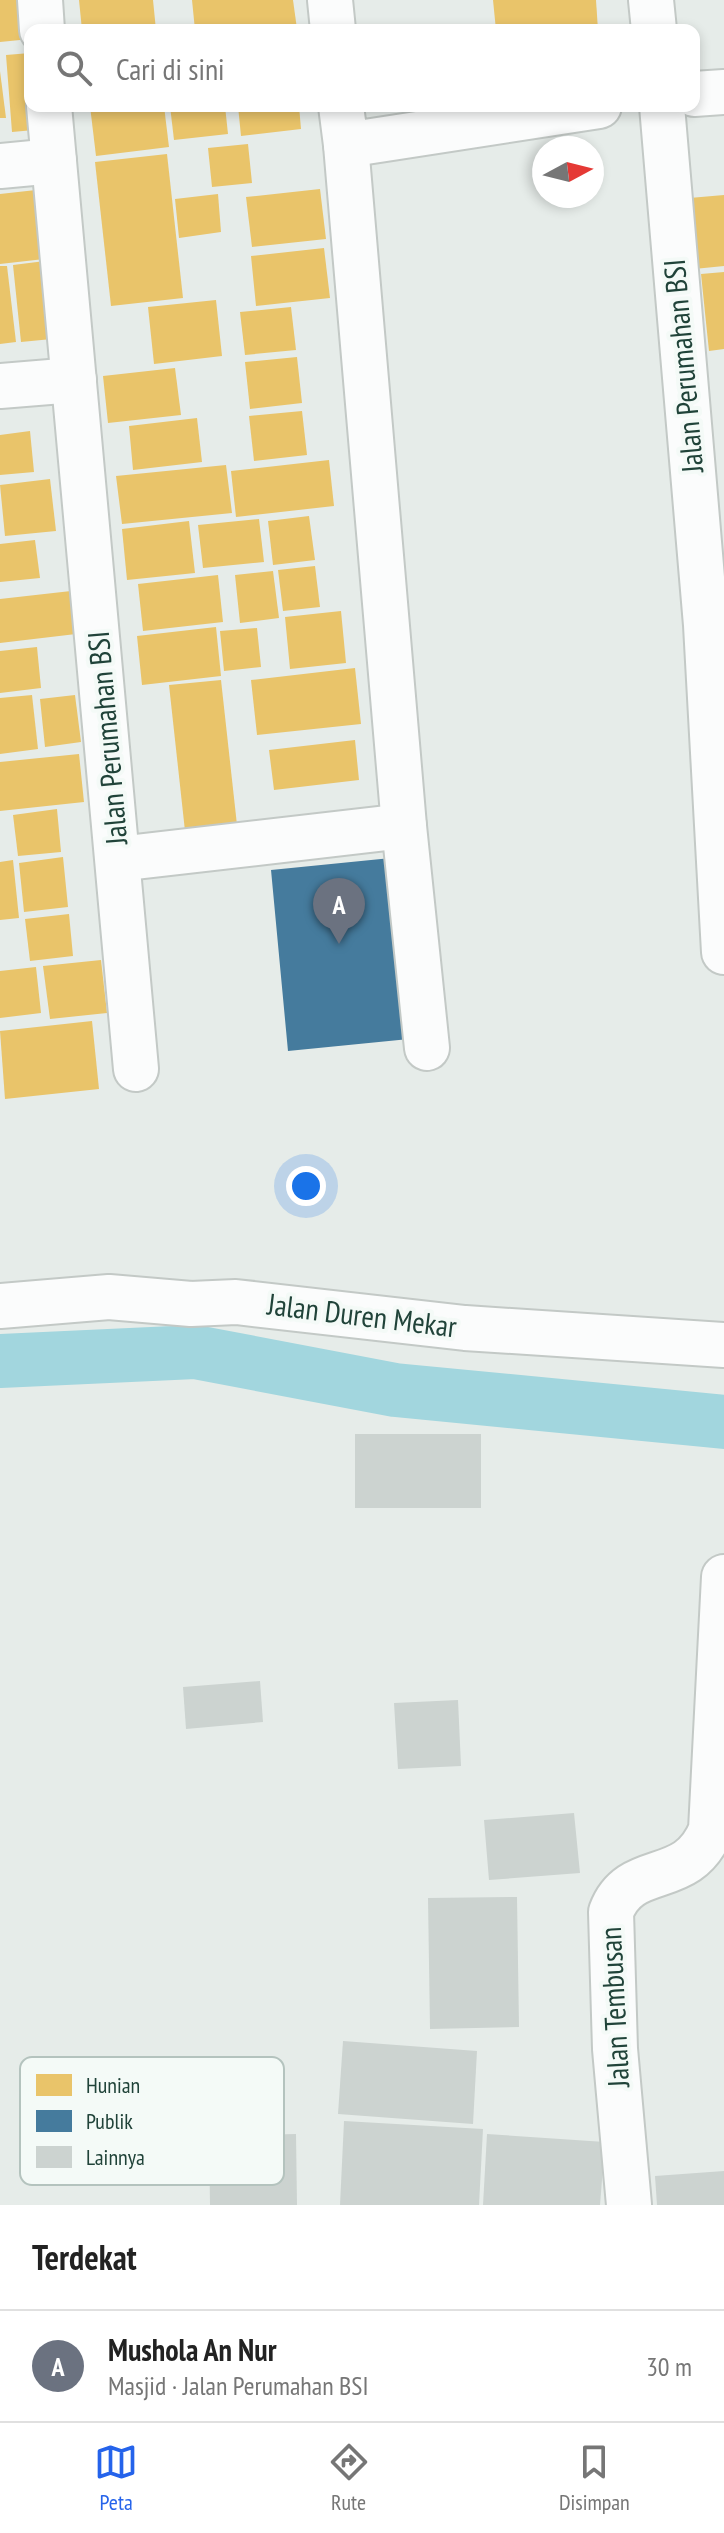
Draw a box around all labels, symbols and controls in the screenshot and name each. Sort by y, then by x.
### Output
search box [24,24,700,112]
icon: search [52,46,96,90]
text: Cari di sini [116,49,225,88]
north arrow [532,136,604,208]
street label: Jalan Perumahan BSI [654,258,711,476]
street label: Jalan Perumahan BSI [78,630,135,848]
pin: A [313,878,365,944]
your location [286,1166,326,1206]
street label: Jalan Duren Mekar [265,1283,460,1346]
street label: Jalan Tembusan [590,1926,637,2089]
legend [20,2057,284,2185]
text: Hunian [86,2071,140,2099]
text: Publik [86,2107,133,2135]
text: Lainnya [86,2143,145,2171]
text: Terdekat [32,2235,137,2279]
text: Mushola An Nur [108,2330,276,2369]
text: A [51,2350,65,2383]
text: 30 m [646,2350,692,2383]
text: Masjid · Jalan Perumahan BSI [108,2369,369,2402]
tab: Peta [94,2440,138,2516]
tab: Rute [327,2440,371,2516]
tab: Disimpan [559,2440,630,2516]

